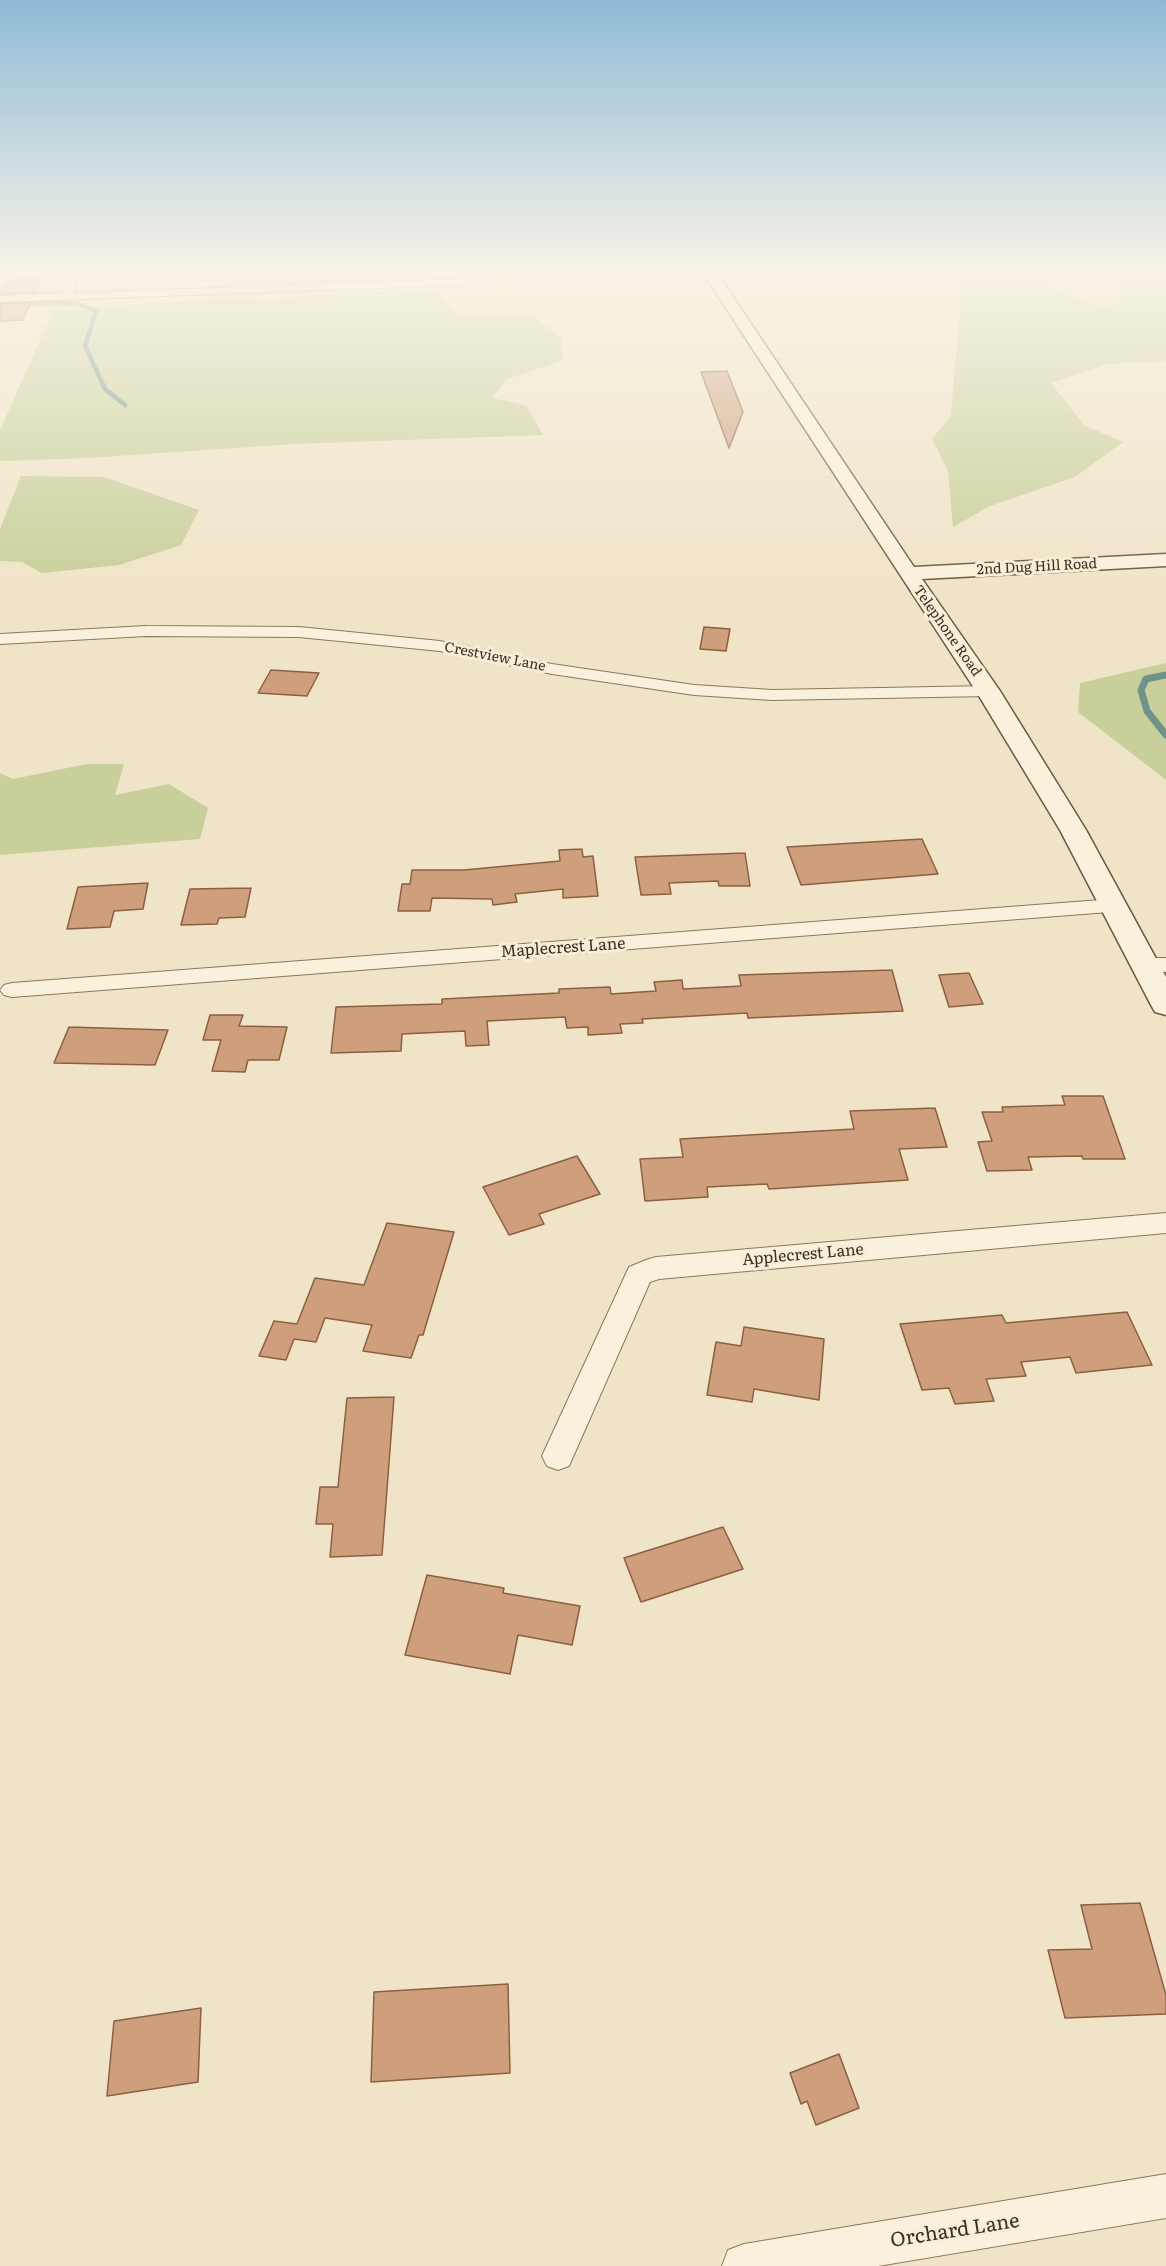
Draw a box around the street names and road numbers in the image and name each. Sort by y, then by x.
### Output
street label: 2nd Dug Hill Road [976,555,1098,579]
street label: Telephone Road [909,582,985,680]
street label: Crestview Lane [443,639,547,675]
street label: Maplecrest Lane [500,934,626,962]
street label: Applecrest Lane [741,1240,865,1270]
street label: Orchard Lane [889,2209,1021,2253]

